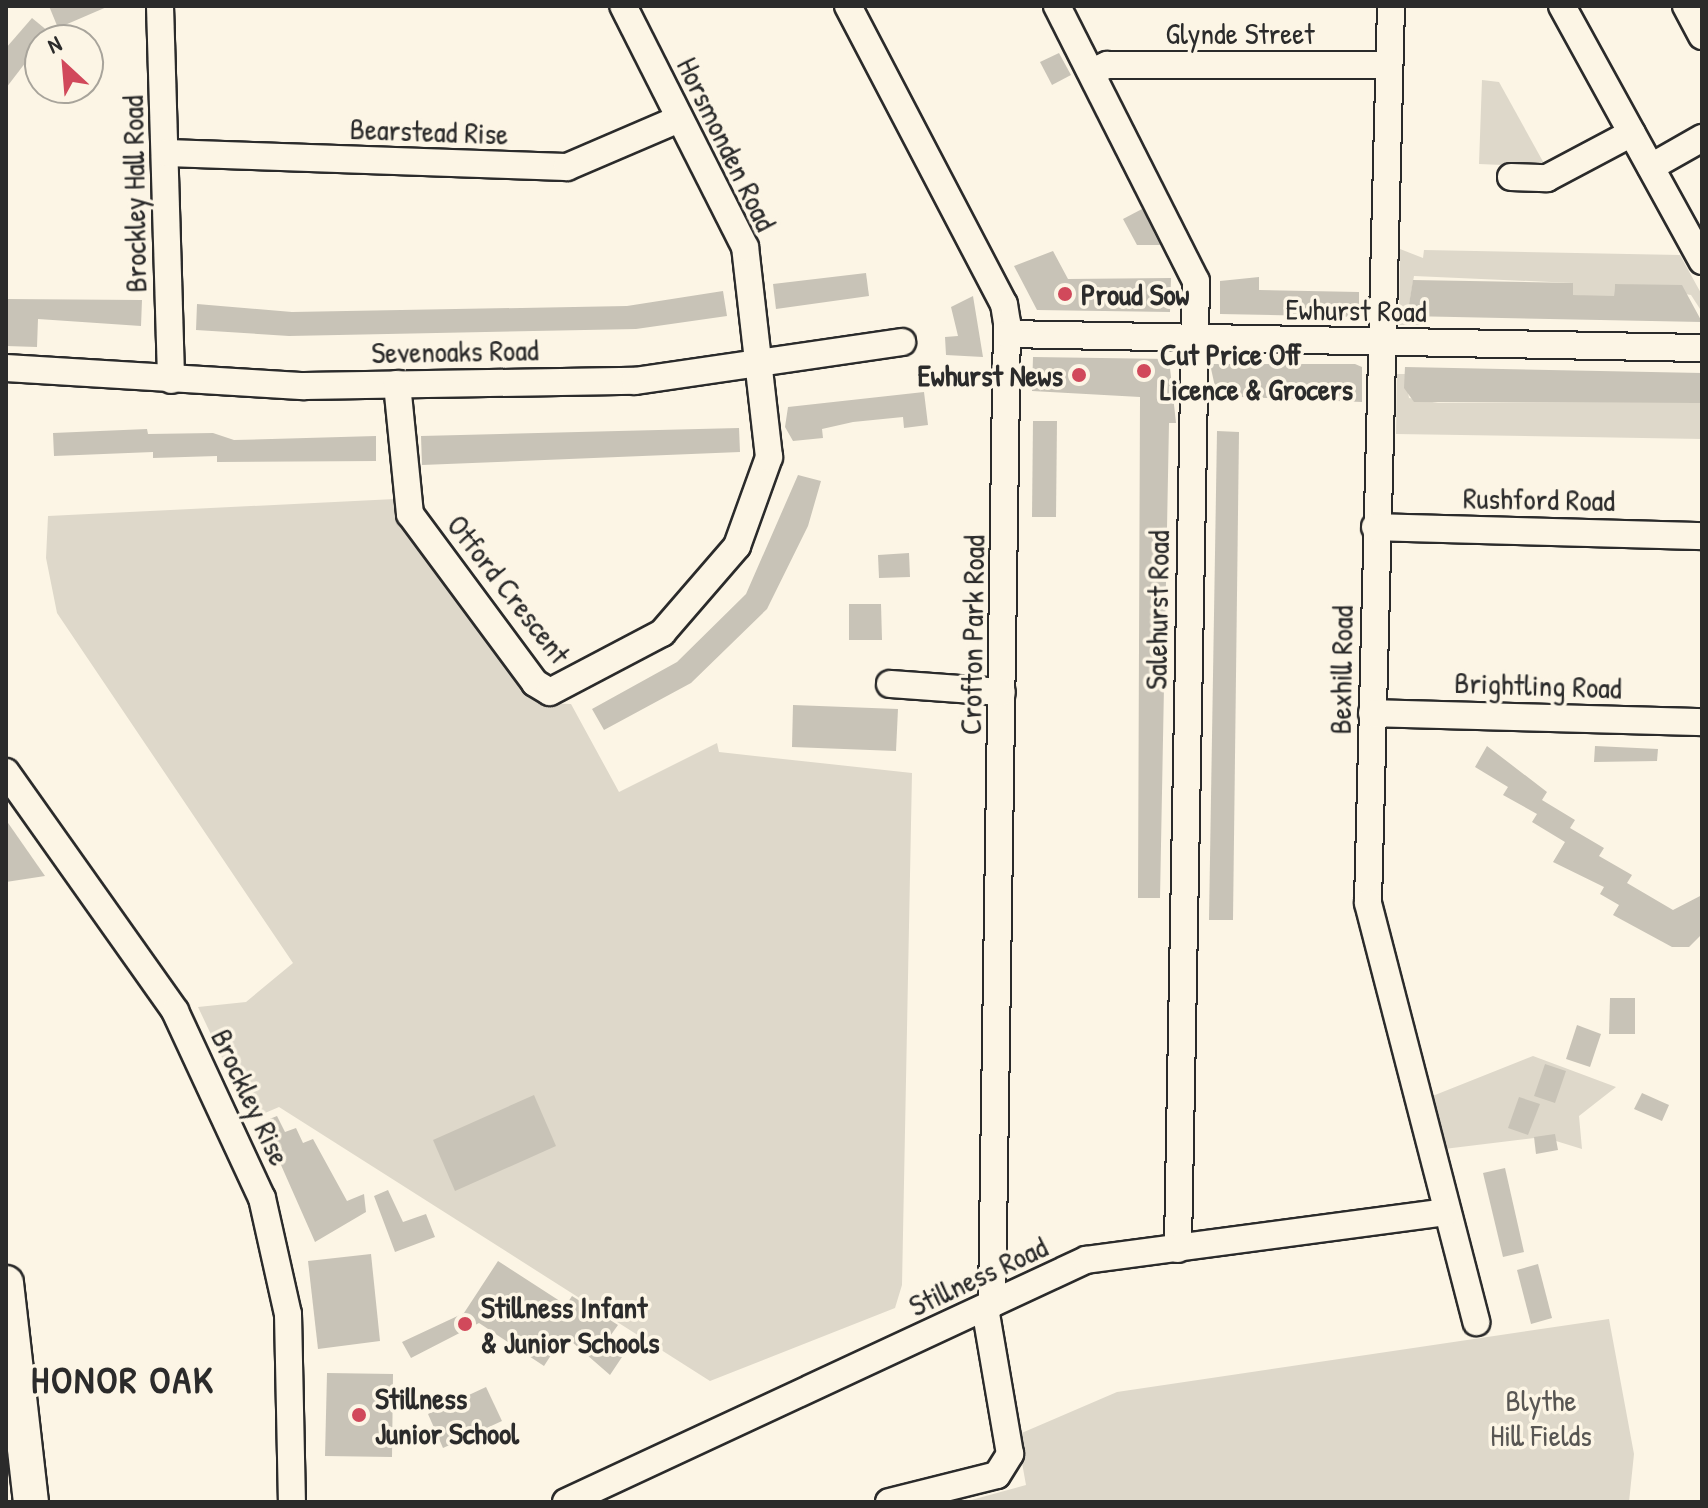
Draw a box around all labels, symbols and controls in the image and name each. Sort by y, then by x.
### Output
street label: Glynde Street [1165,15,1315,51]
north arrow [24,24,104,104]
text: N [43,28,66,60]
street label: Horsmonden Road [669,51,785,237]
street label: Brockley Hall Road [114,95,154,293]
street label: Bearstead Rise [349,110,509,152]
place label: Proud Sow [1081,276,1189,312]
marker: Proud Sow [1056,285,1074,303]
street label: Ewhurst Road [1285,291,1427,329]
street label: Sevenoaks Road [371,332,539,370]
place label: Cut Price Off Licence & Grocers [1160,336,1353,406]
place label: Ewhurst News [918,357,1063,393]
marker: Cut Price Off Licence & Grocers [1135,362,1153,380]
marker: Ewhurst News [1070,366,1088,384]
street label: Rushford Road [1463,480,1615,518]
street label: Otford Crescent [440,507,578,671]
street label: Salehurst Road [1138,530,1176,690]
street label: Crofton Park Road [952,535,992,735]
street label: Bexhill Road [1322,605,1360,735]
street label: Brightling Road [1454,664,1622,706]
street label: Brockley Rise [204,1023,298,1171]
street label: Stillness Road [903,1228,1053,1324]
place label: Stillness Infant & Junior Schools [481,1289,659,1360]
marker: Stillness Infant & Junior Schools [456,1315,474,1333]
district label: HONOR OAK [31,1357,215,1403]
place label: Stillness Junior School [375,1380,519,1450]
park label: Blythe Hill Fields [1490,1382,1592,1452]
marker: Stillness Junior School [350,1406,368,1424]

